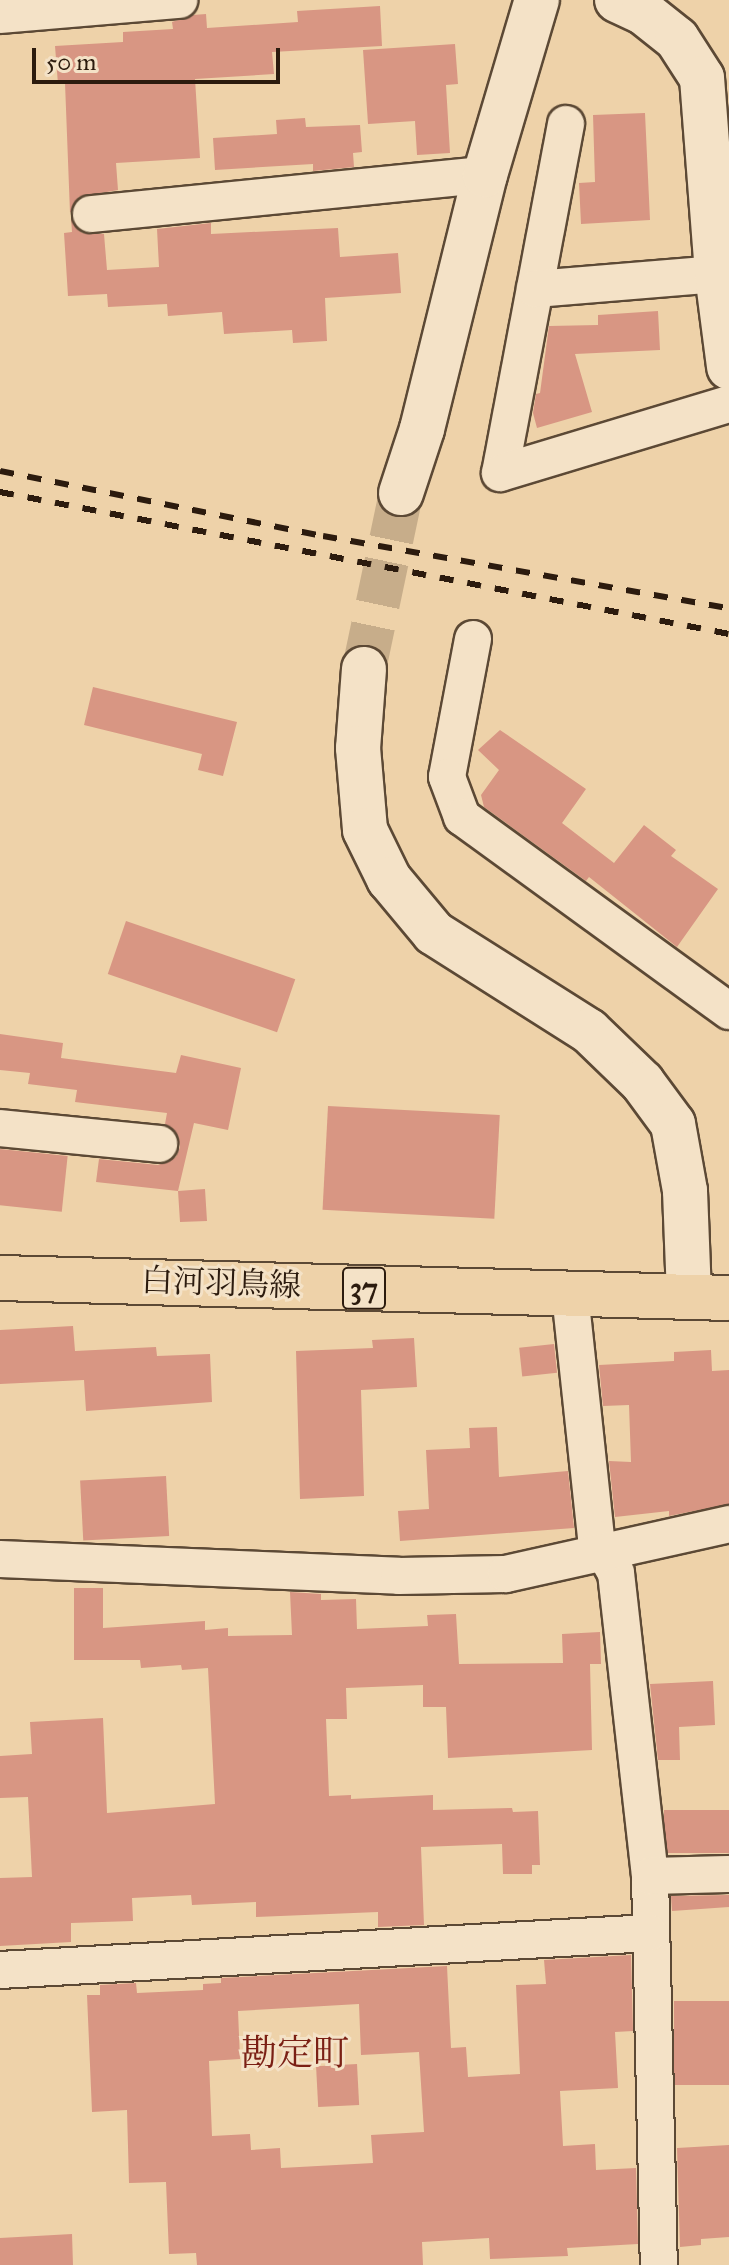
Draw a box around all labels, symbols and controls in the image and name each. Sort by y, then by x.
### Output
scale bar [36,32,284,82]
text: 50 m [46,47,96,77]
street label: 白河羽鳥線 [140,1262,302,1306]
road number: 37 [340,1262,388,1314]
district label: 勘定町 [241,2032,349,2076]

